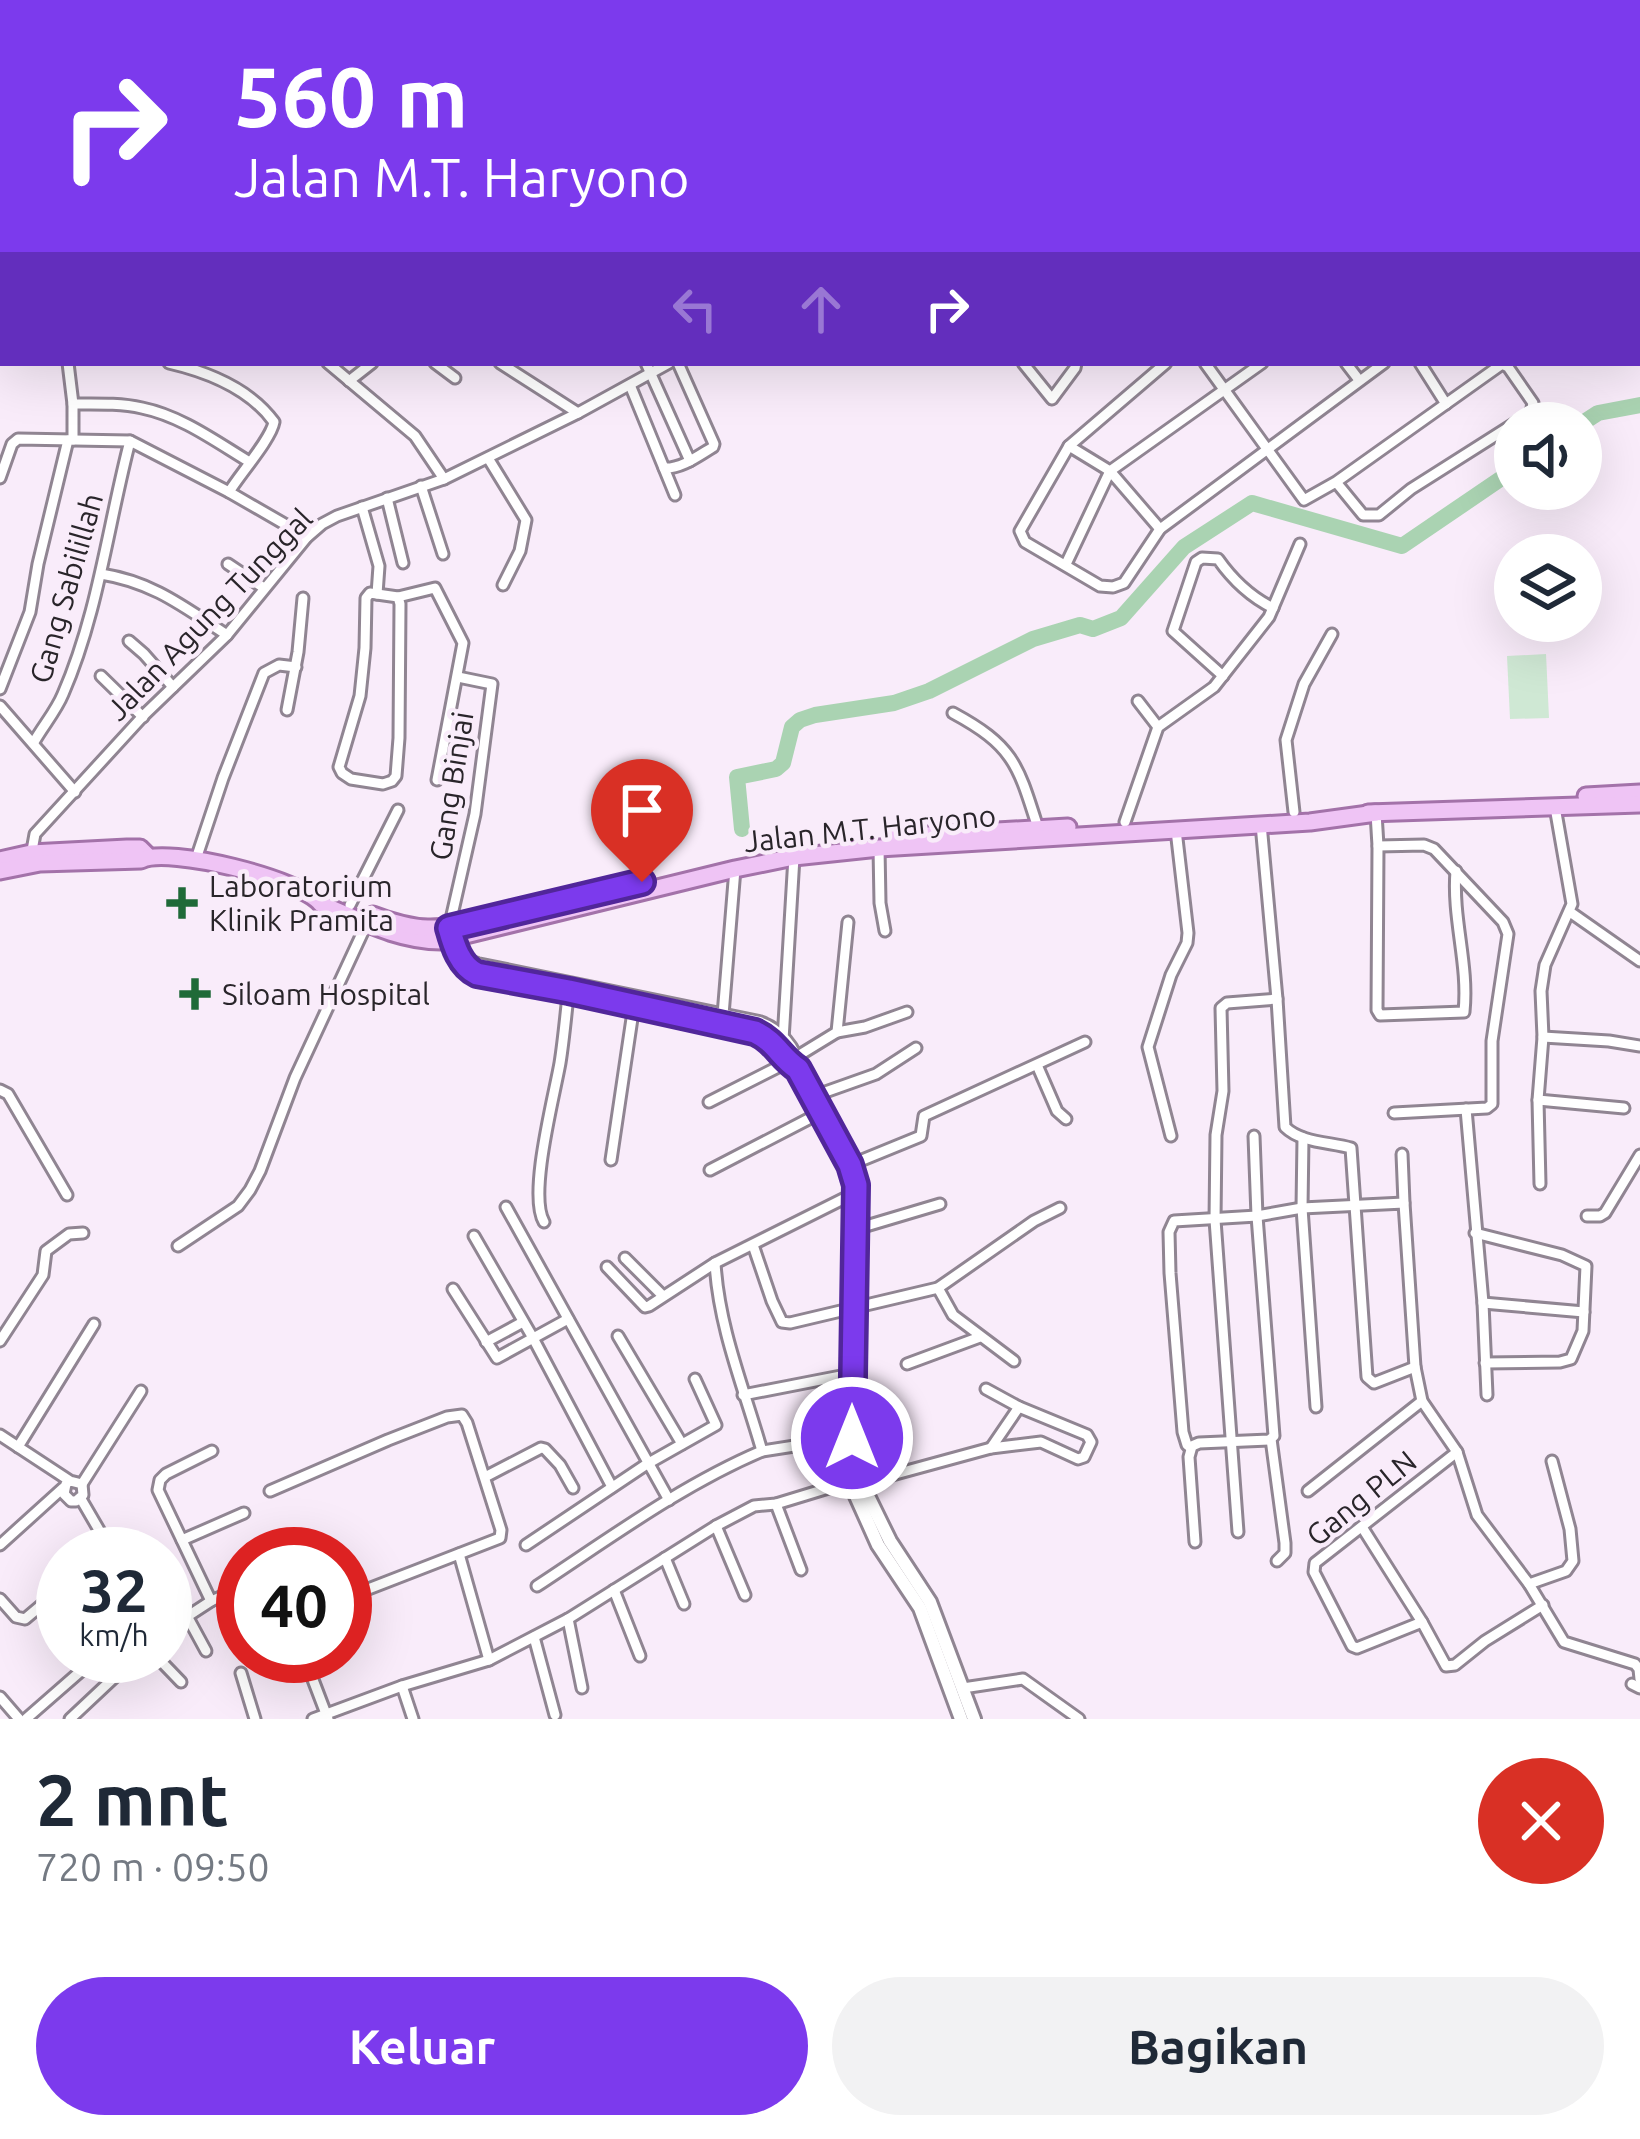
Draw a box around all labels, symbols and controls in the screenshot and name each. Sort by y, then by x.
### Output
icon: right [36,48,192,204]
text: 560 m [234,49,468,143]
text: Jalan M.T. Haryono [234,147,690,207]
icon: left [662,276,728,342]
icon: ahead [788,276,854,342]
icon: right [914,276,980,342]
map controls [1494,402,1602,642]
button: sound [1494,402,1602,510]
street label: Gang Sabilillah [23,489,109,687]
street label: Jalan Agung Tunggal [99,501,319,727]
button: layers [1494,534,1602,642]
street label: Gang Binjai [422,709,480,863]
pin [591,759,693,882]
icon: arrive [609,777,675,843]
street label: Jalan M.T. Haryono [742,798,998,858]
place label: Laboratorium Klinik Pramita [209,869,394,937]
marker: Laboratorium Klinik Pramita [166,887,198,919]
place label: Siloam Hospital [222,977,430,1011]
marker: Siloam Hospital [179,978,211,1010]
position arrow [789,1375,915,1501]
street label: Gang PLN [1299,1444,1423,1552]
speed limit sign: 40 [216,1527,372,1683]
text: 32 [80,1556,148,1623]
text: km/h [79,1618,149,1652]
button: close [1478,1758,1604,1884]
text: 2 mnt [36,1759,229,1840]
text: 720 m · 09:50 [36,1845,270,1888]
button: Keluar [36,1977,808,2115]
button: Bagikan [832,1977,1604,2115]

